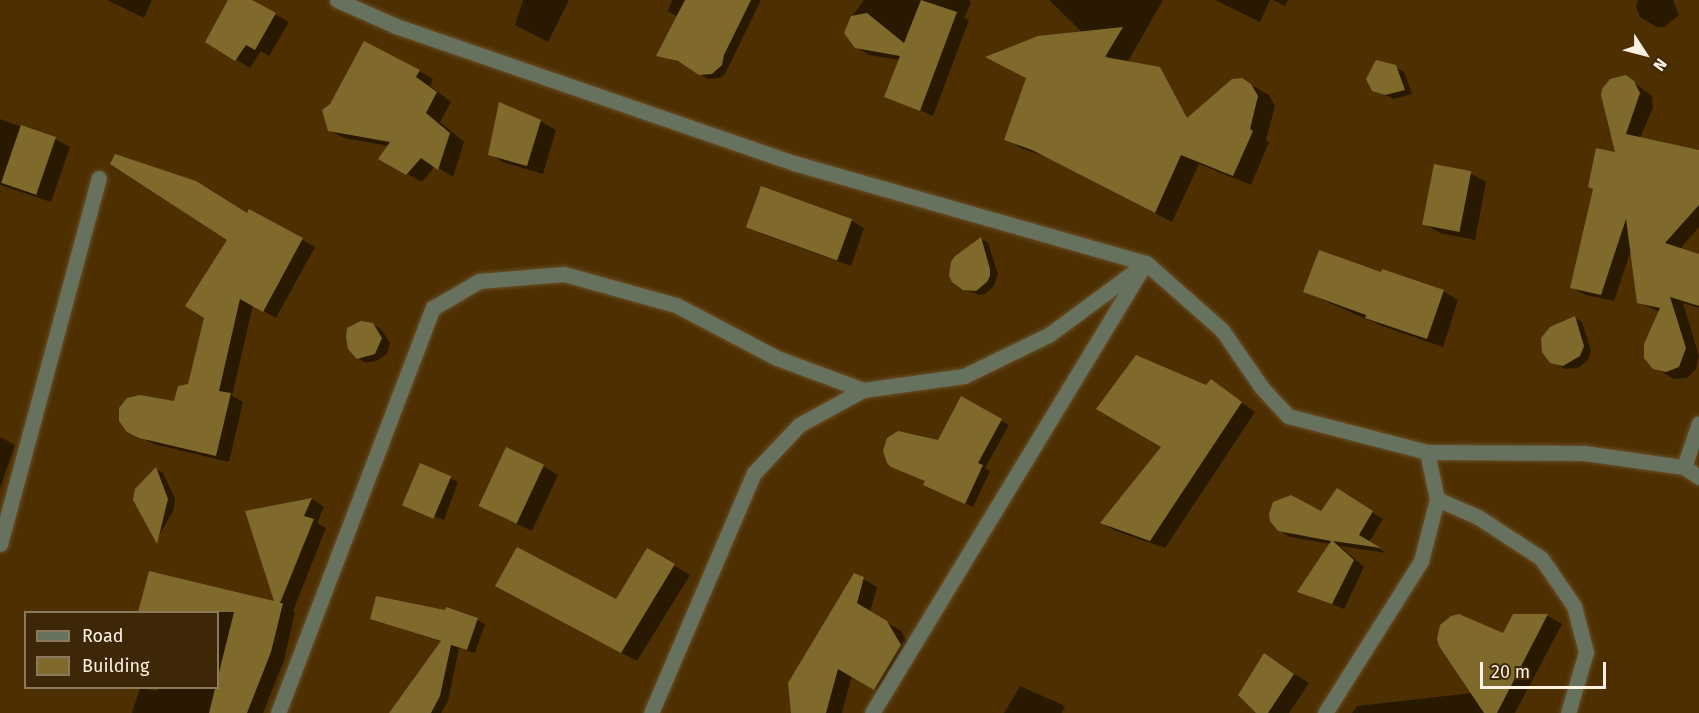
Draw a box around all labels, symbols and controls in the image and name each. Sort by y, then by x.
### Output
north arrow [1615,24,1675,84]
text: N [1649,55,1671,75]
legend [24,611,219,689]
text: Road [82,625,124,647]
scale bar [1483,650,1609,688]
text: Building [82,655,149,677]
text: 20 m [1491,661,1530,683]

